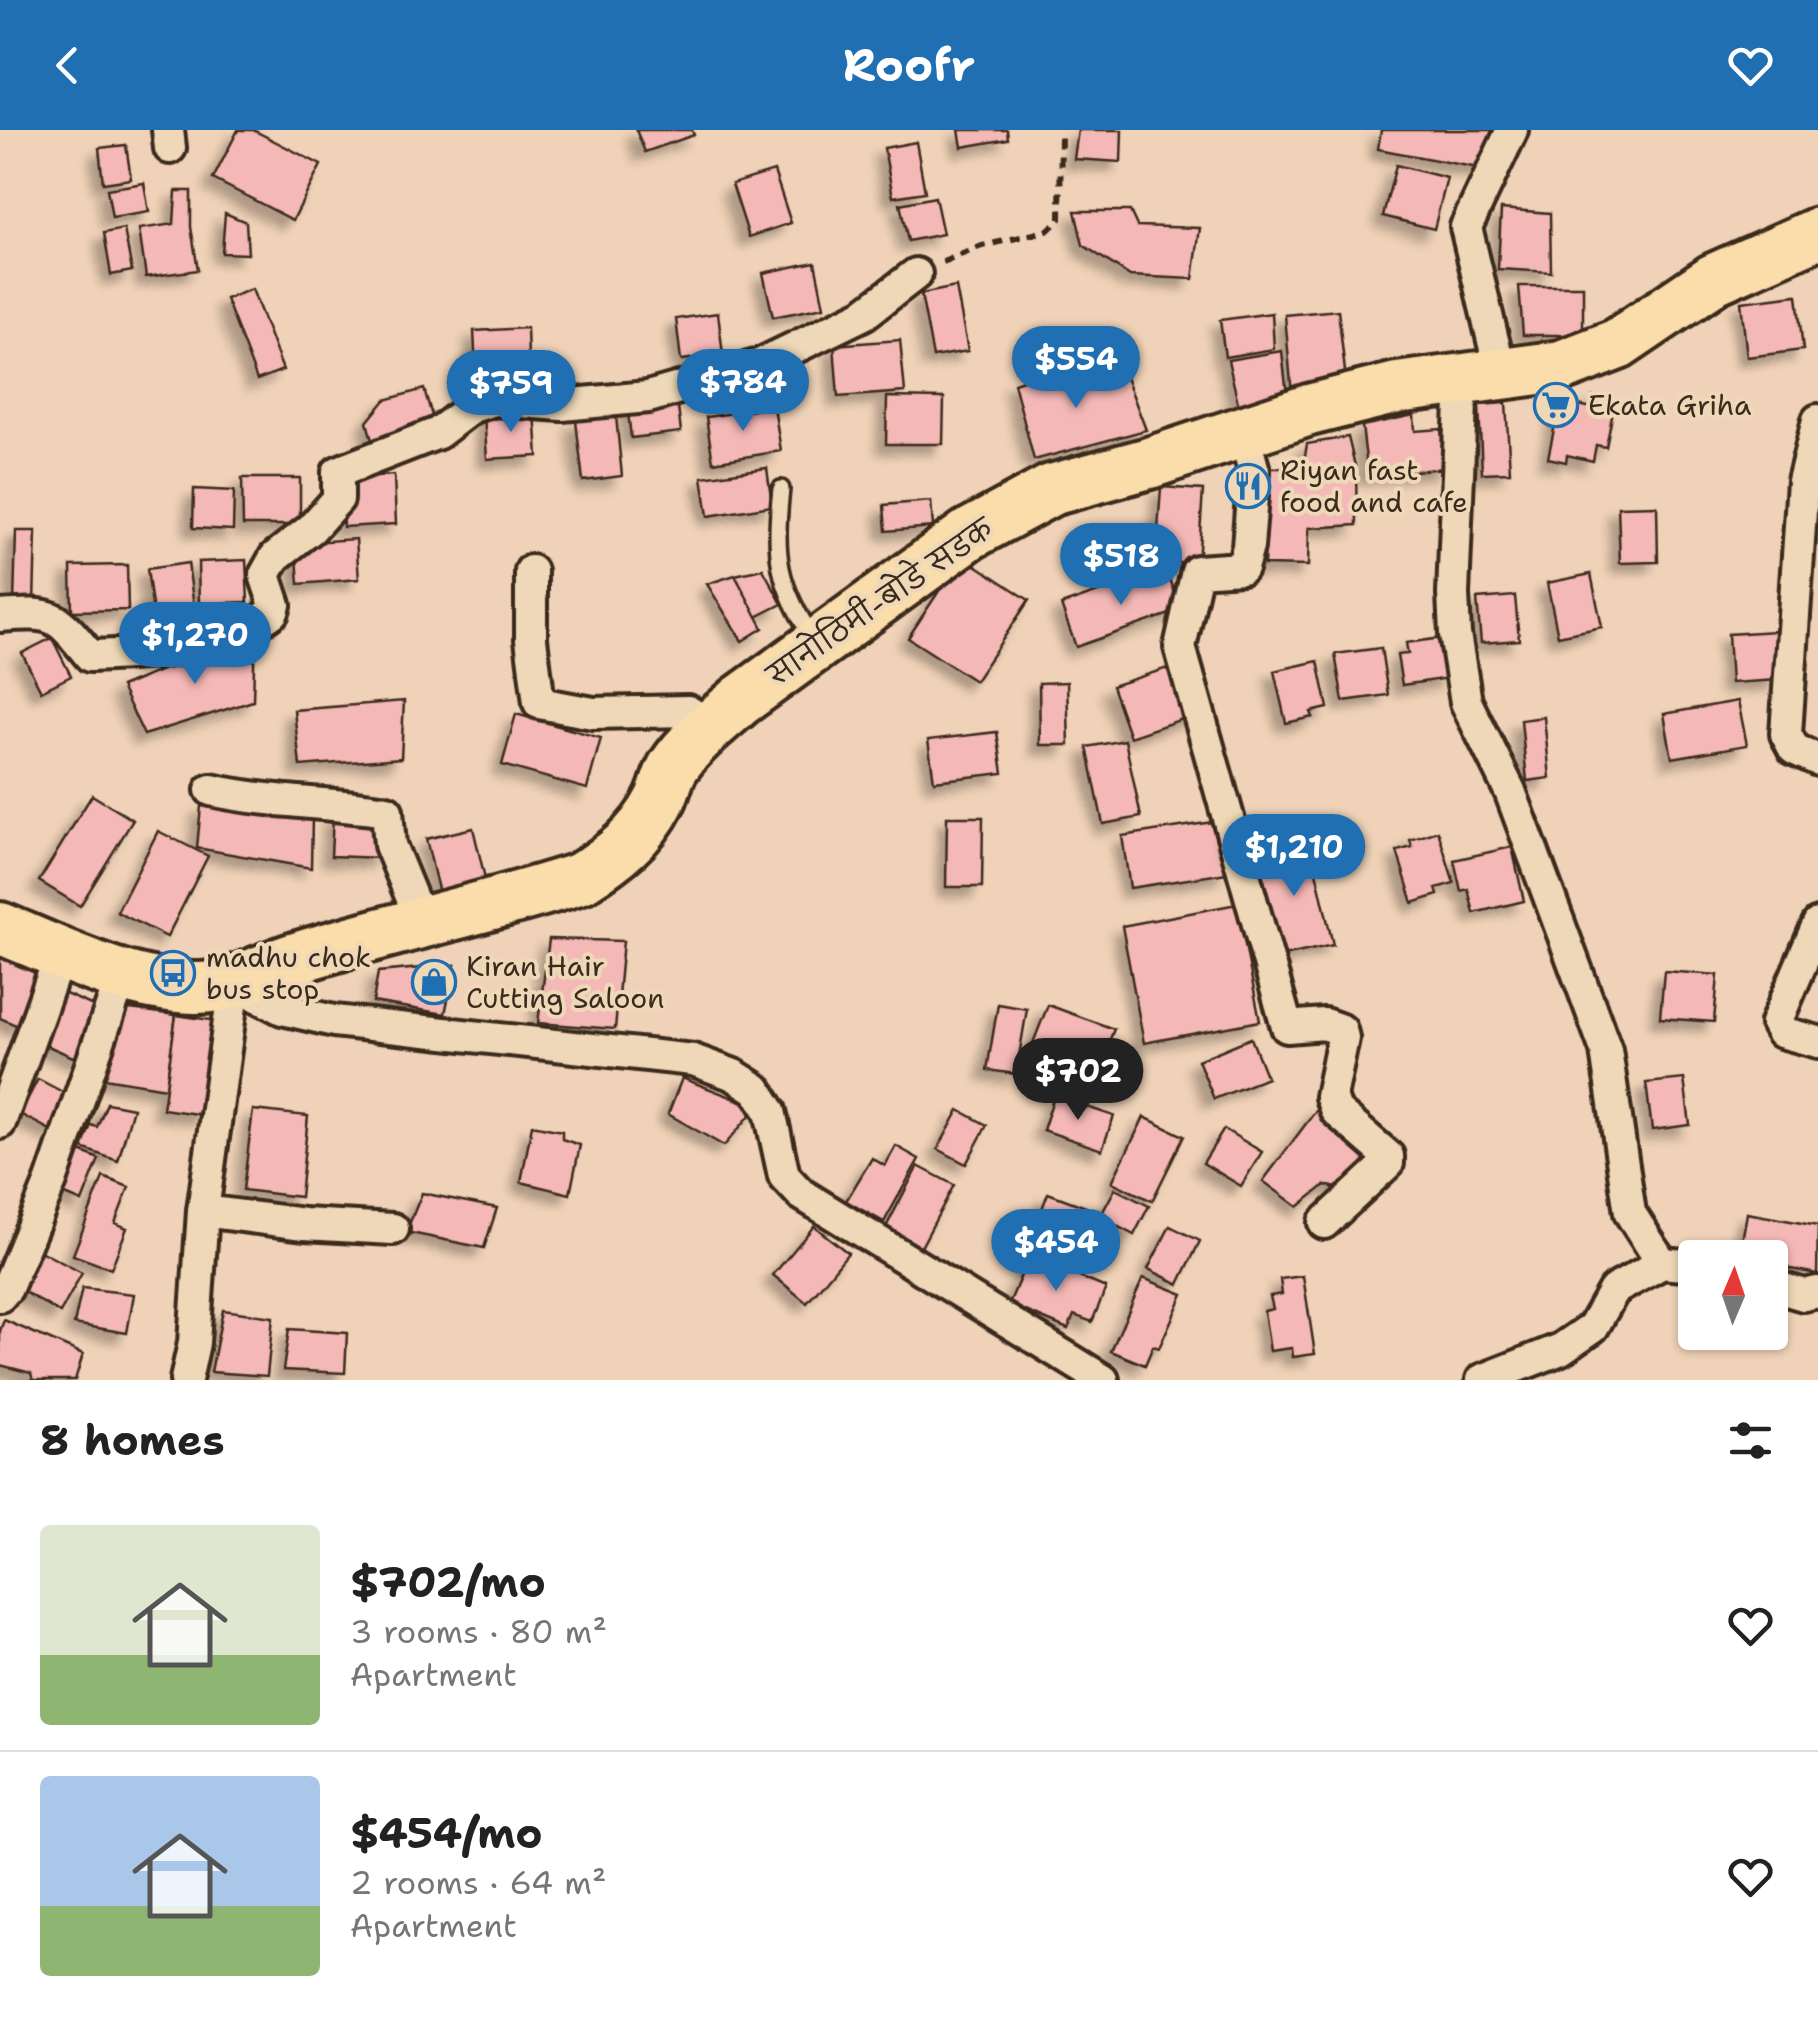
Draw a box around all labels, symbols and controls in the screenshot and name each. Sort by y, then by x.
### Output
text: Roofr [843,35,975,95]
icon: back [40,38,95,93]
icon: heart [1723,38,1778,93]
pin: $554 [1017,326,1135,411]
text: $554 [1034,337,1118,380]
pin: $784 [684,349,802,434]
pin: $759 [452,350,570,435]
text: $784 [699,360,787,403]
text: $759 [469,361,553,404]
supermarket icon: Ekata Griha [1533,382,1579,428]
place label: Ekata Griha [1588,386,1751,424]
place label: Riyan fast food and cafe [1280,451,1468,521]
restaurant icon: Riyan fast food and cafe [1225,463,1271,509]
street label: सानोठिमी-बोडे सडक [756,506,1001,695]
pin: $518 [1062,523,1180,608]
text: $518 [1082,534,1160,577]
pin: $1,270 [114,602,276,687]
text: $1,270 [141,613,249,656]
pin: $1,210 [1213,814,1375,899]
text: $1,210 [1244,825,1344,868]
place label: madhu chok bus stop [206,938,371,1008]
place label: Kiran Hair Cutting Saloon [466,947,664,1017]
bus stop icon: madhu chok bus stop [150,950,196,996]
shop icon: Kiran Hair Cutting Saloon [411,959,457,1005]
pin: $702 [1019,1038,1137,1123]
text: $702 [1034,1049,1122,1092]
pin: $454 [997,1209,1115,1294]
text: $454 [1013,1220,1099,1263]
north arrow [1678,1240,1788,1350]
map controls [1678,1240,1788,1350]
text: 8 homes [40,1412,225,1468]
icon: filters [1723,1413,1778,1468]
text: $702/mo [350,1554,546,1610]
icon: home [120,1565,240,1685]
icon: heart [1723,1598,1778,1653]
text: 3 rooms · 80 m² [350,1610,607,1653]
text: Apartment [350,1653,517,1696]
text: $454/mo [350,1805,543,1861]
icon: home [120,1816,240,1936]
icon: heart [1723,1849,1778,1904]
text: 2 rooms · 64 m² [350,1861,606,1904]
text: Apartment [350,1904,517,1947]

